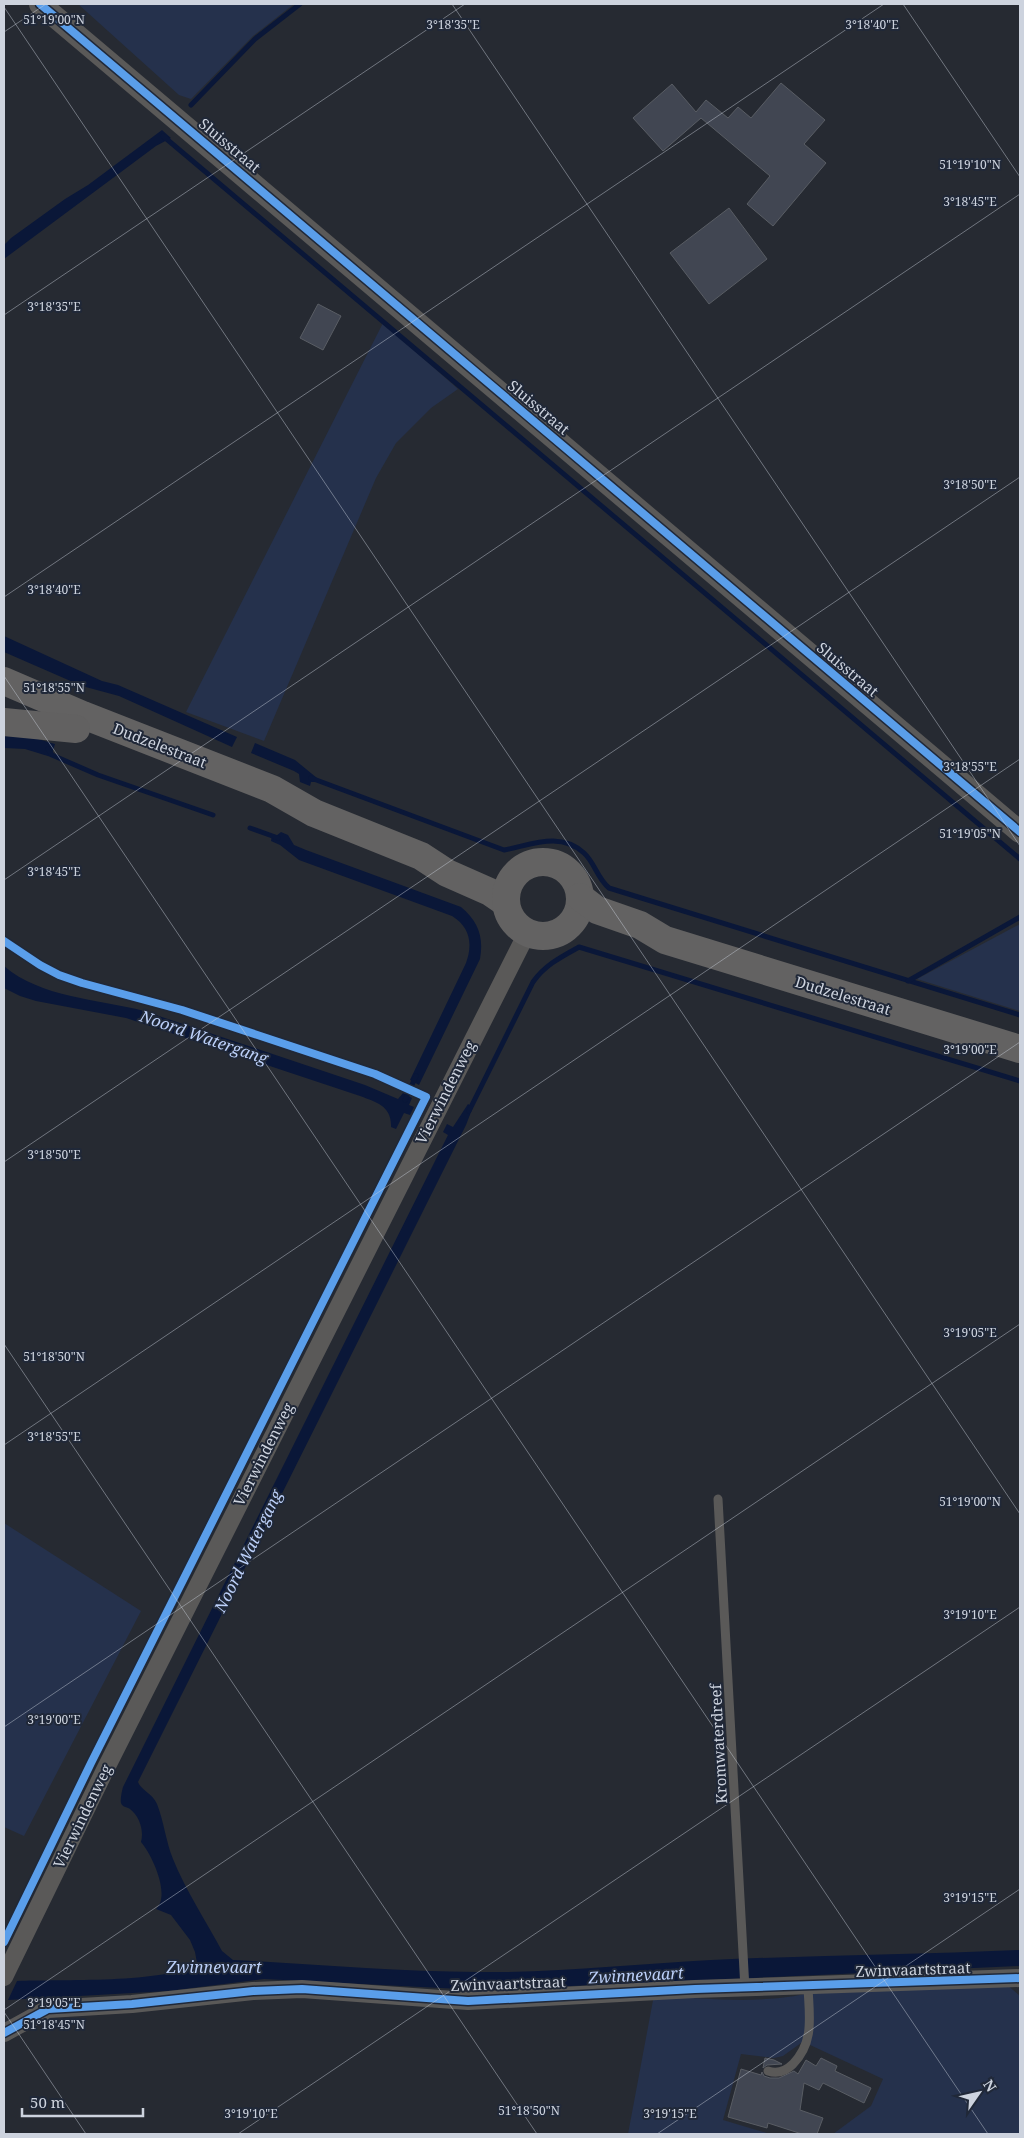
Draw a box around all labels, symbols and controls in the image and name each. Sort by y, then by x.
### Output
text: 51°19'00"N [23,11,85,28]
text: 3°18'35"E [426,16,480,33]
text: 3°18'40"E [845,16,899,33]
street label: Sluisstraat [195,113,265,177]
text: 51°19'10"N [939,156,1001,173]
text: 3°18'45"E [943,193,997,210]
text: 3°18'35"E [27,298,81,315]
street label: Sluisstraat [504,375,574,439]
text: 3°18'50"E [943,476,997,493]
text: 3°18'40"E [27,581,81,598]
street label: Sluisstraat [813,637,883,701]
text: 51°18'55"N [23,679,85,696]
street label: Dudzelestraat [110,718,210,772]
text: 3°18'55"E [943,758,997,775]
text: 51°19'05"N [939,825,1001,842]
text: 3°18'45"E [27,863,81,880]
street label: Dudzelestraat [793,971,893,1019]
water label: Noord Watergang [136,1004,272,1070]
street label: Vierwindenweg [410,1037,480,1147]
text: 3°19'00"E [943,1041,997,1058]
text: 3°18'50"E [27,1146,81,1163]
text: 3°19'05"E [943,1324,997,1341]
text: 51°18'50"N [23,1348,85,1365]
street label: Vierwindenweg [228,1399,298,1509]
text: 3°18'55"E [27,1428,81,1445]
water label: Noord Watergang [208,1485,288,1617]
text: 51°19'00"N [939,1493,1001,1510]
text: 3°19'10"E [943,1606,997,1623]
street label: Kromwaterdreef [705,1682,731,1804]
text: 3°19'00"E [27,1711,81,1728]
street label: Vierwindenweg [48,1761,116,1871]
text: 3°19'15"E [943,1889,997,1906]
water label: Zwinnevaart [165,1956,262,1978]
street label: Zwinvaartstraat [855,1957,971,1981]
water label: Zwinnevaart [587,1962,684,1989]
street label: Zwinvaartstraat [450,1971,566,1995]
text: 3°19'05"E [27,1994,81,2011]
text: 51°18'45"N [23,2016,85,2033]
north arrow [954,2068,1004,2118]
text: N [979,2076,1001,2095]
scale bar [22,2086,144,2118]
text: 50 m [30,2092,65,2112]
text: 51°18'50"N [498,2102,560,2119]
text: 3°19'10"E [224,2105,278,2122]
text: 3°19'15"E [643,2105,697,2122]

